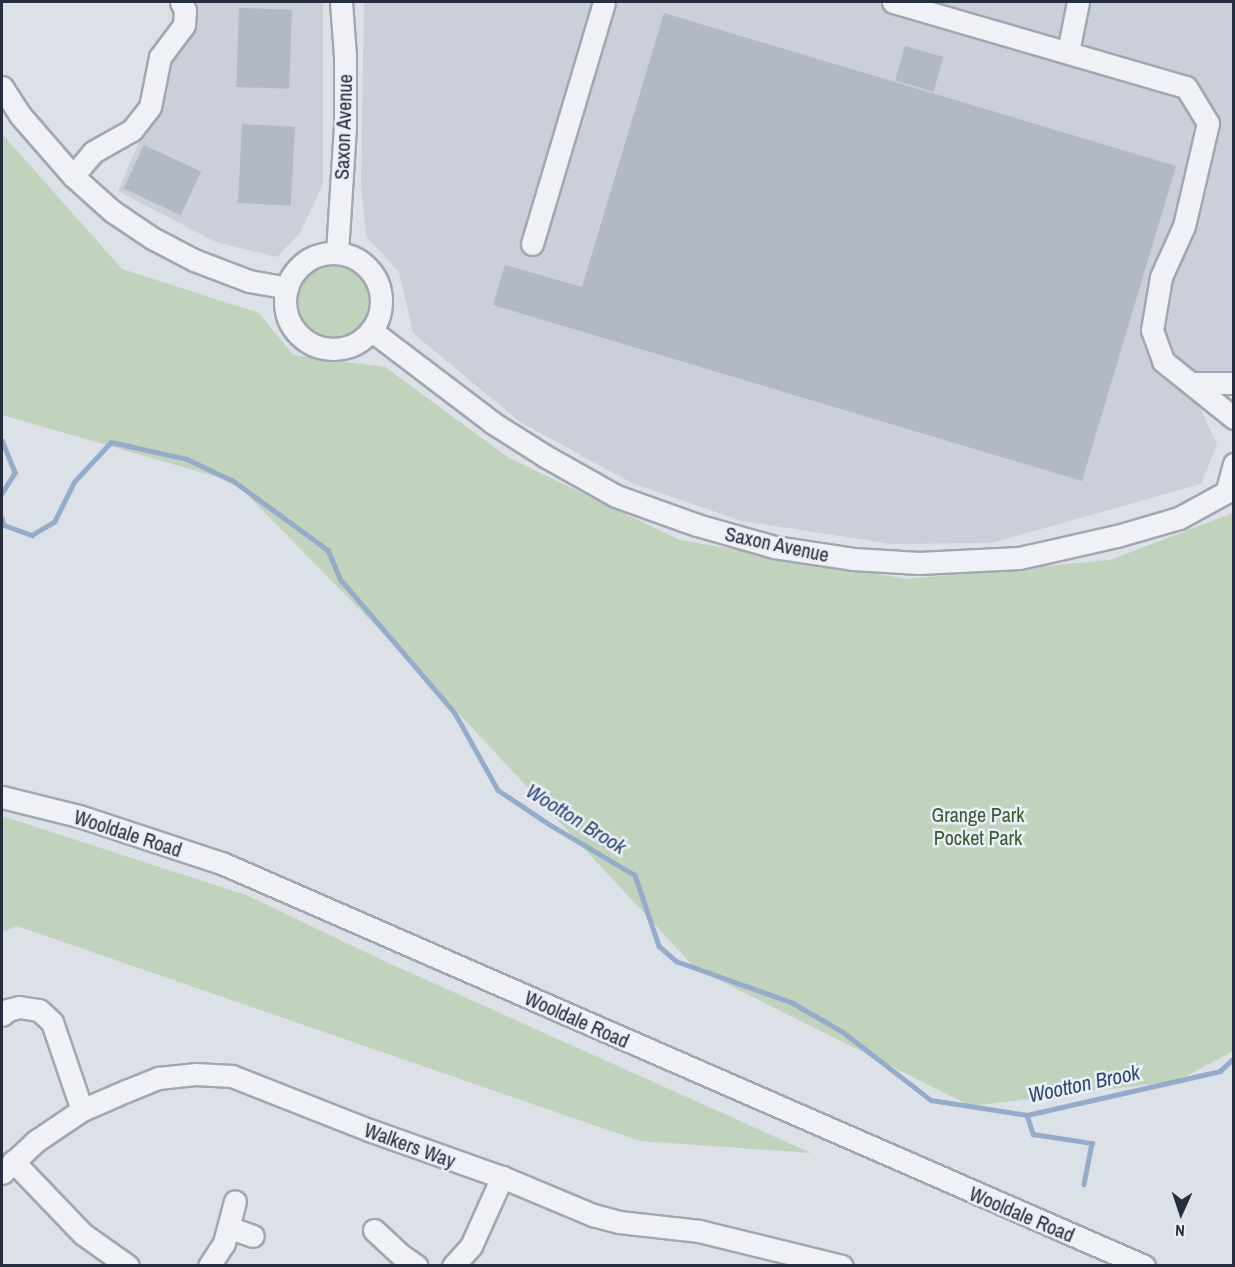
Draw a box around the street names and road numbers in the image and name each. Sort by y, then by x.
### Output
street label: Saxon Avenue [329,73,357,181]
street label: Saxon Avenue [722,521,832,567]
street label: Wooldale Road [71,804,185,862]
street label: Wooldale Road [521,985,633,1053]
street label: Walkers Way [361,1117,459,1173]
street label: Wooldale Road [966,1181,1078,1247]

